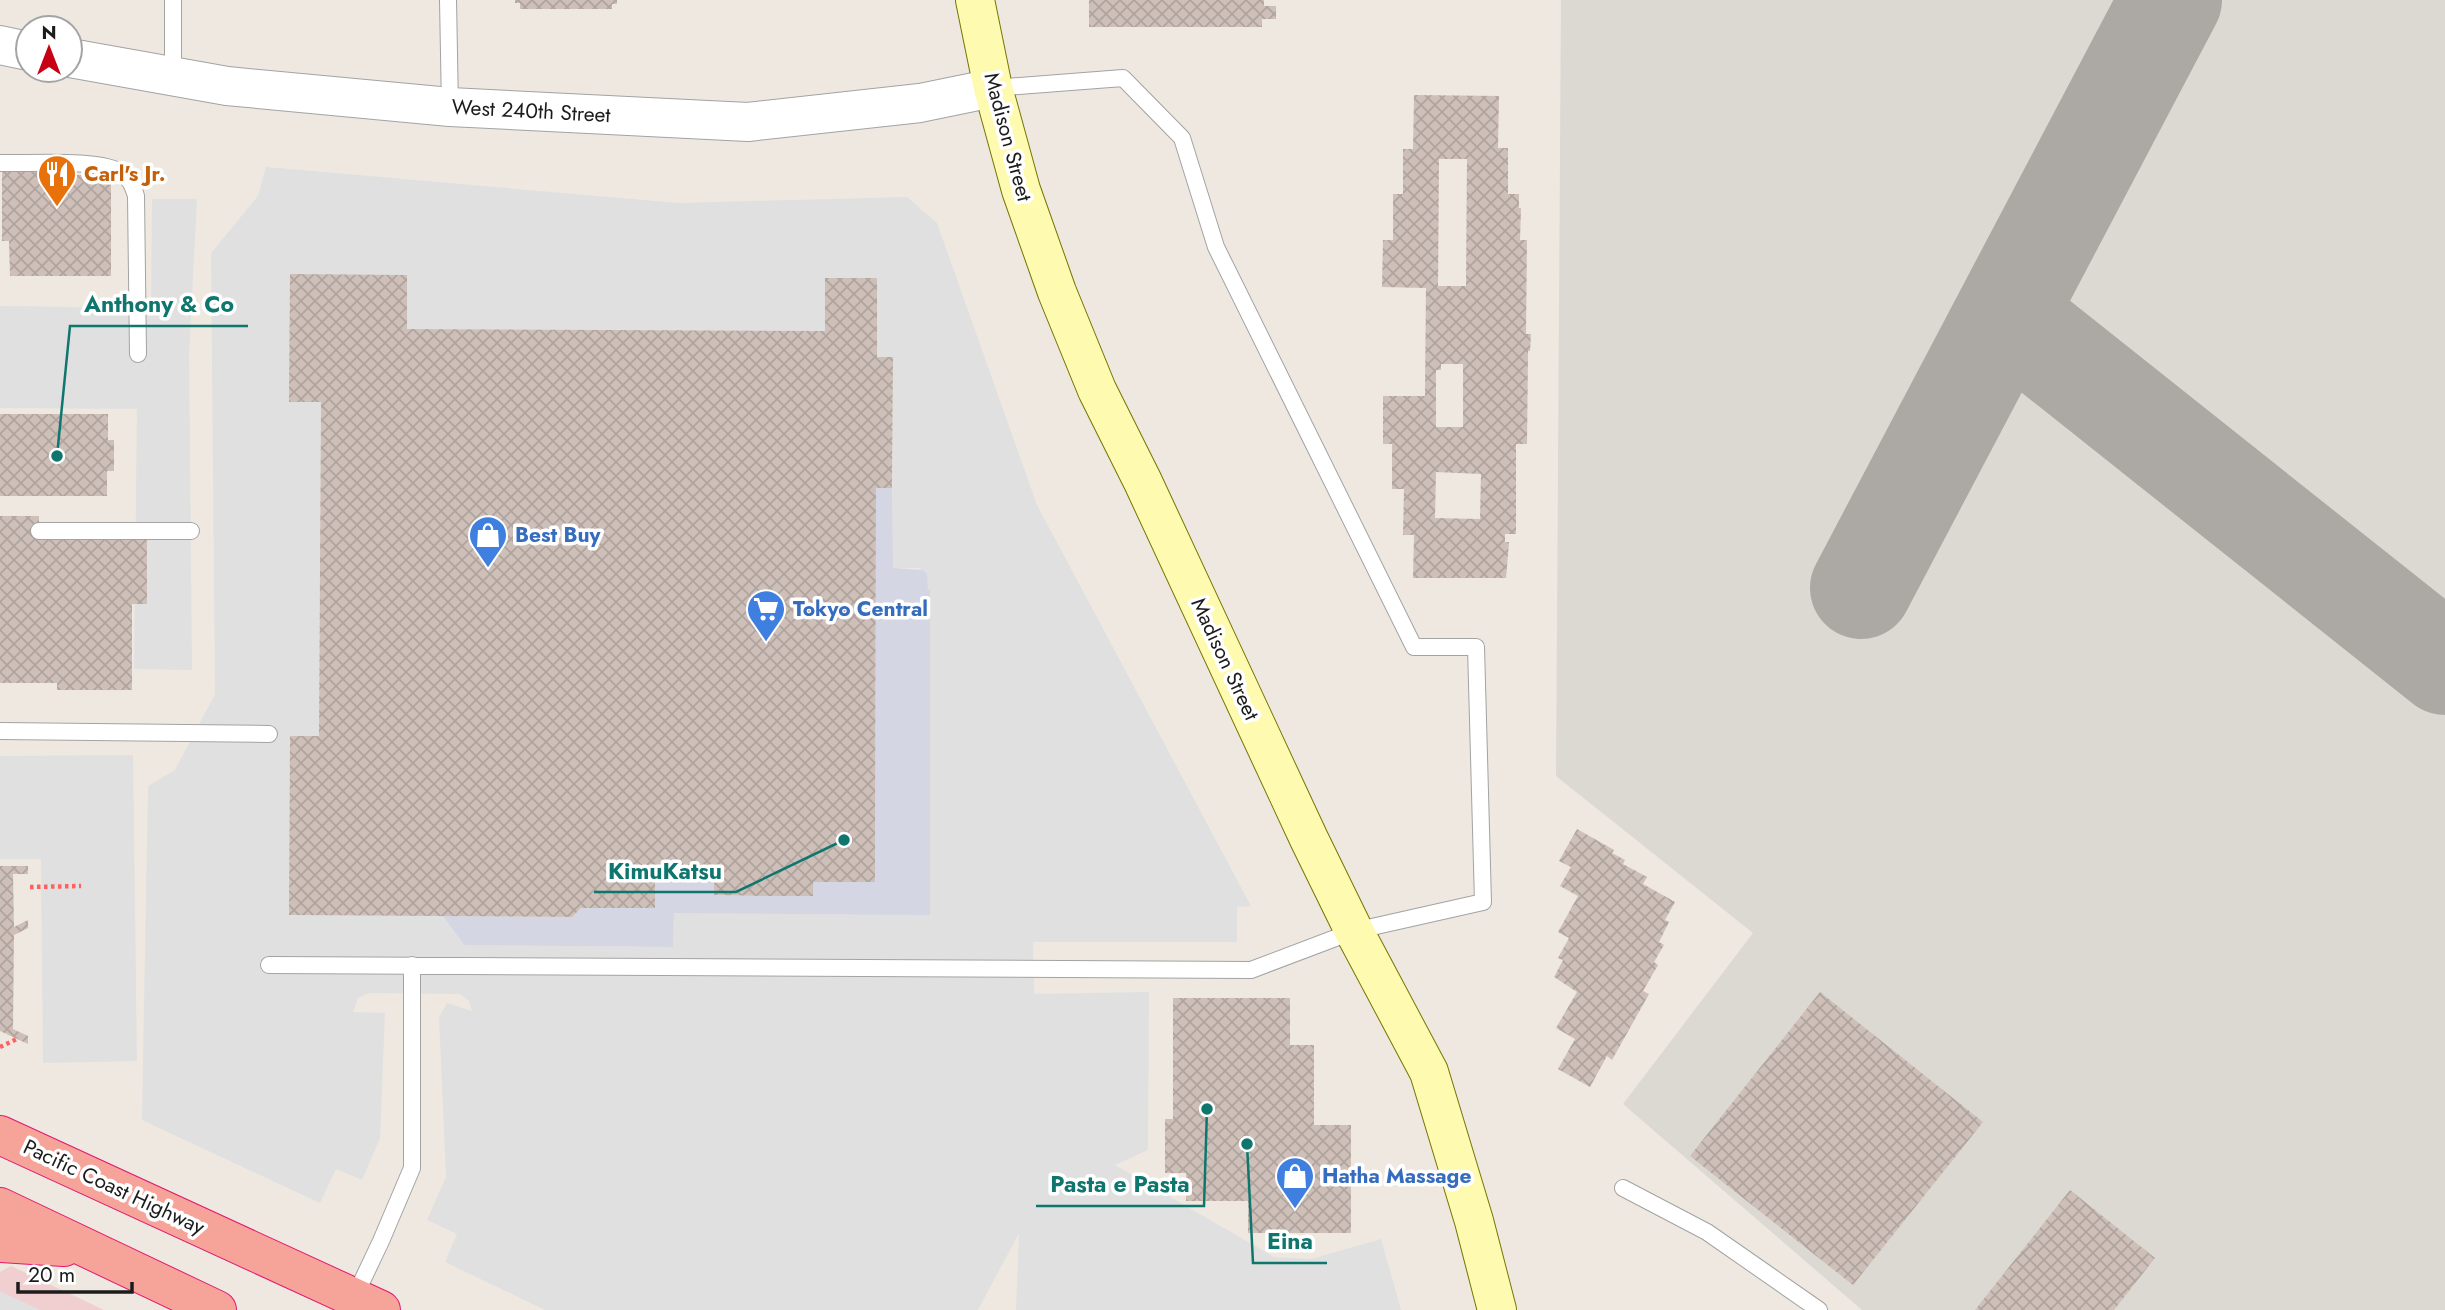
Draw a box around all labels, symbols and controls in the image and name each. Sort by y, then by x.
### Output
north arrow [14,14,84,84]
text: N [41,19,57,46]
street label: Madison Street [976,69,1040,205]
street label: West 240th Street [451,92,611,130]
restaurant icon: Carl's Jr. [36,153,78,208]
place label: Carl's Jr. [84,159,166,189]
callout: Anthony & Co [70,282,248,326]
text: Anthony & Co [83,287,234,321]
shop icon: Best Buy [467,514,509,569]
place label: Best Buy [515,520,602,550]
supermarket icon: Tokyo Central [745,588,787,643]
street label: Madison Street [1184,593,1266,725]
place label: Tokyo Central [793,594,928,624]
callout: KimuKatsu [594,848,736,892]
text: KimuKatsu [608,854,722,888]
street label: Pacific Coast Highway [18,1132,210,1243]
shop icon: Hatha Massage [1274,1155,1316,1210]
place label: Hatha Massage [1322,1161,1471,1191]
callout: Pasta e Pasta [1036,1162,1204,1206]
text: Pasta e Pasta [1050,1167,1190,1201]
callout: Eina [1253,1219,1327,1263]
text: Eina [1267,1224,1313,1258]
scale bar [18,1250,131,1294]
text: 20 m [28,1260,75,1290]

